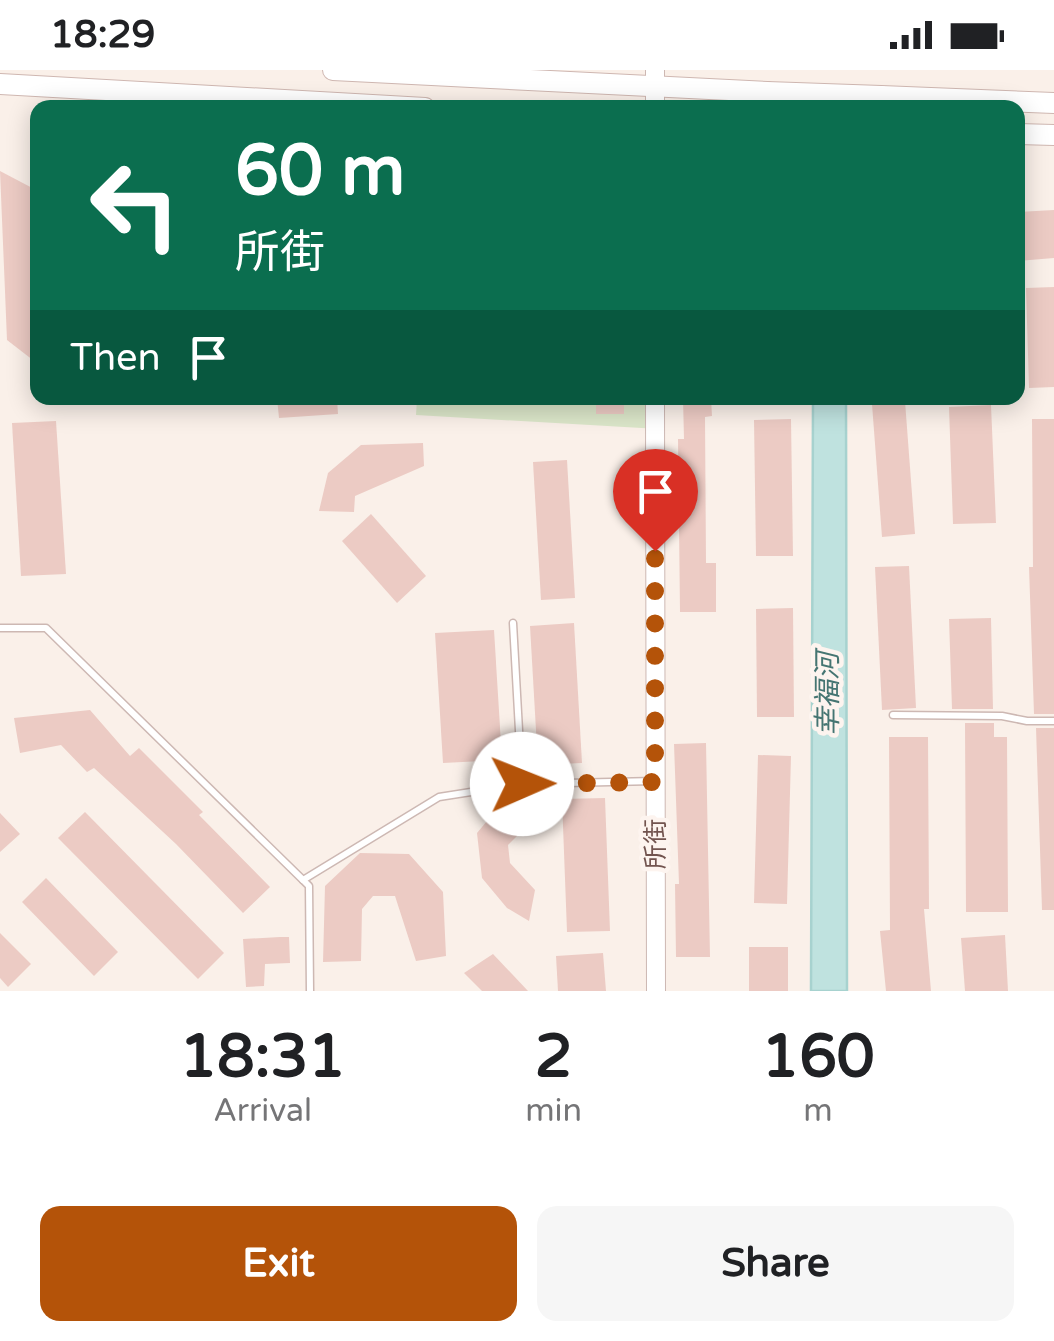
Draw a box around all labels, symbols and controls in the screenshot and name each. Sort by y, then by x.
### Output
text: 18:29 [50,12,155,58]
text: 60 m [235,130,405,214]
icon: left [70,140,200,270]
text: 所街 [235,226,325,280]
icon: arrive [181,330,236,385]
text: Then [70,335,161,381]
pin [613,449,698,552]
icon: arrive [628,464,683,519]
water label: 幸福河 [811,647,845,736]
position arrow [470,732,574,836]
street label: 所街 [641,819,671,869]
text: 18:31 [179,1021,346,1093]
text: 2 [535,1021,572,1093]
text: 160 [761,1021,875,1093]
text: Arrival [213,1092,312,1130]
text: min [525,1092,582,1130]
text: m [803,1092,833,1130]
button: Exit [40,1206,517,1321]
button: Share [537,1206,1014,1321]

